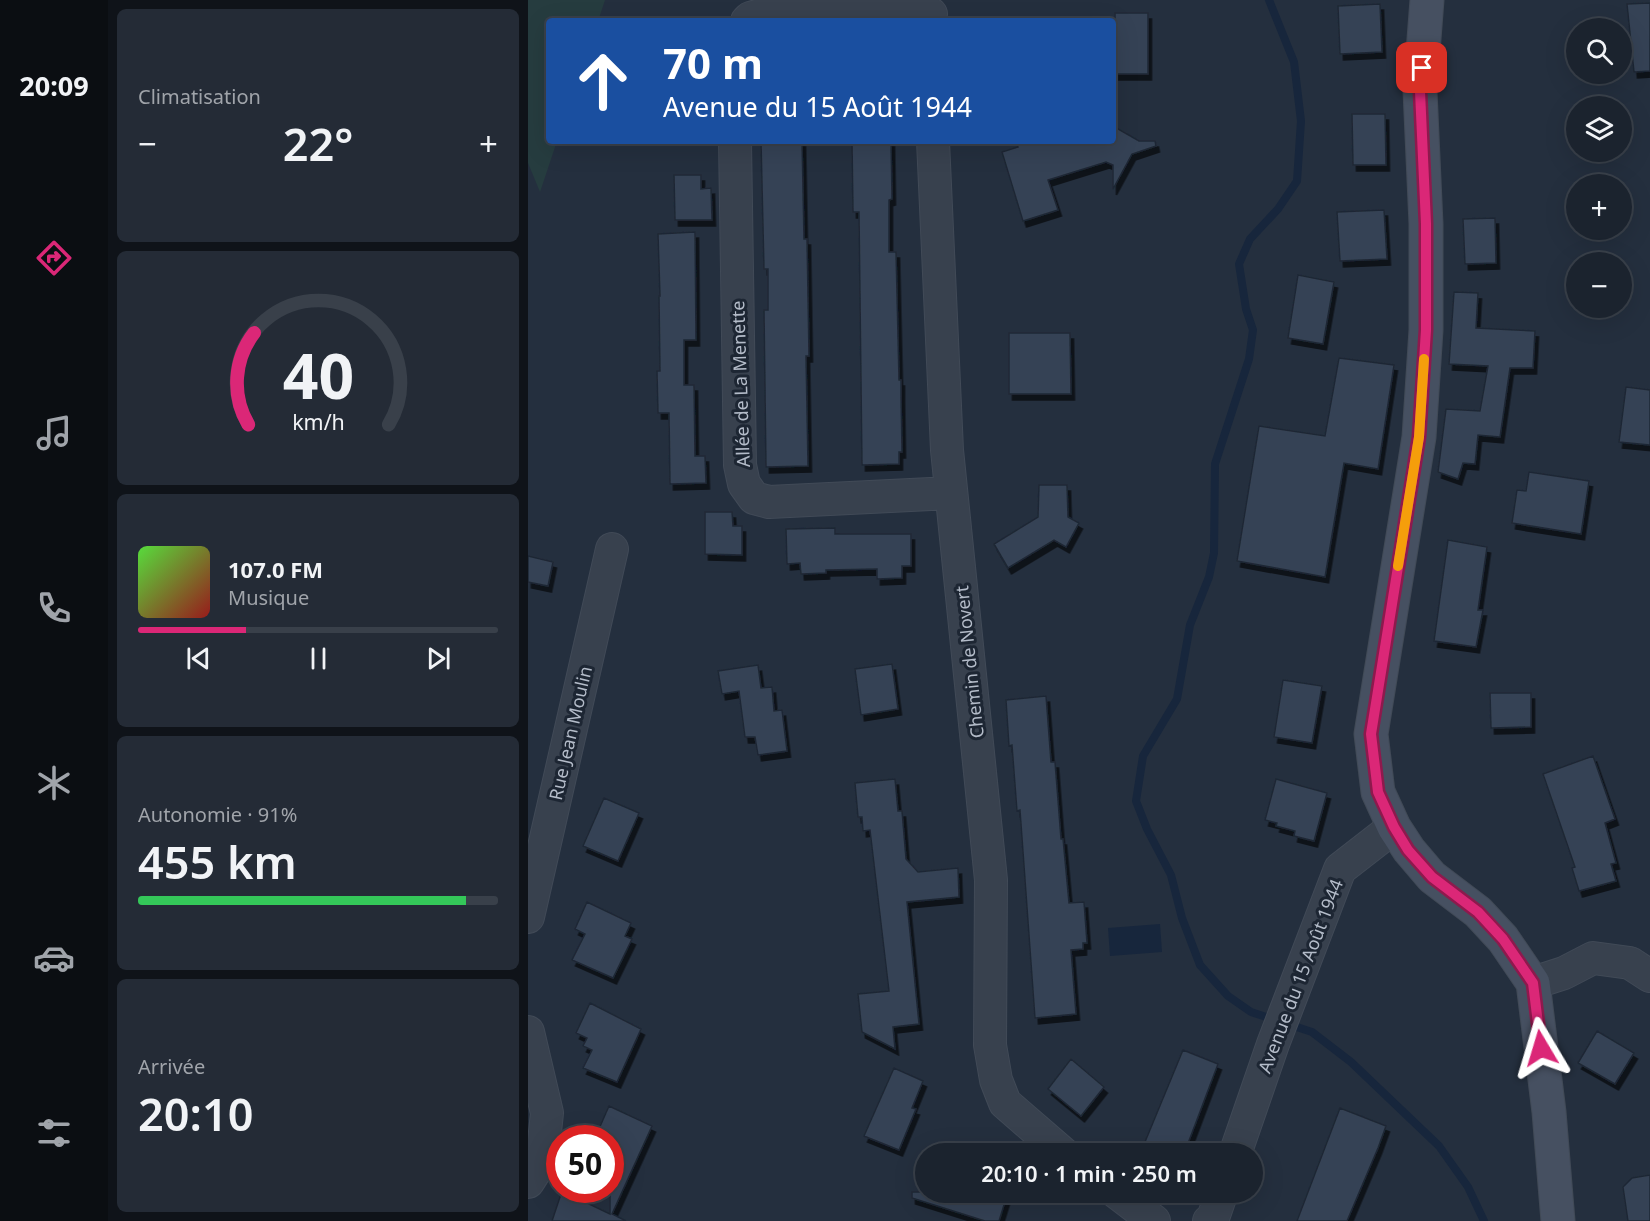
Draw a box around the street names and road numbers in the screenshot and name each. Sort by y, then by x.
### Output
street label: Allée de La Menette [725,300,755,468]
street label: Chemin de Novert [949,584,989,739]
street label: Rue Jean Moulin [543,664,597,802]
street label: Avenue du 15 Août 1944 [1252,876,1348,1076]

